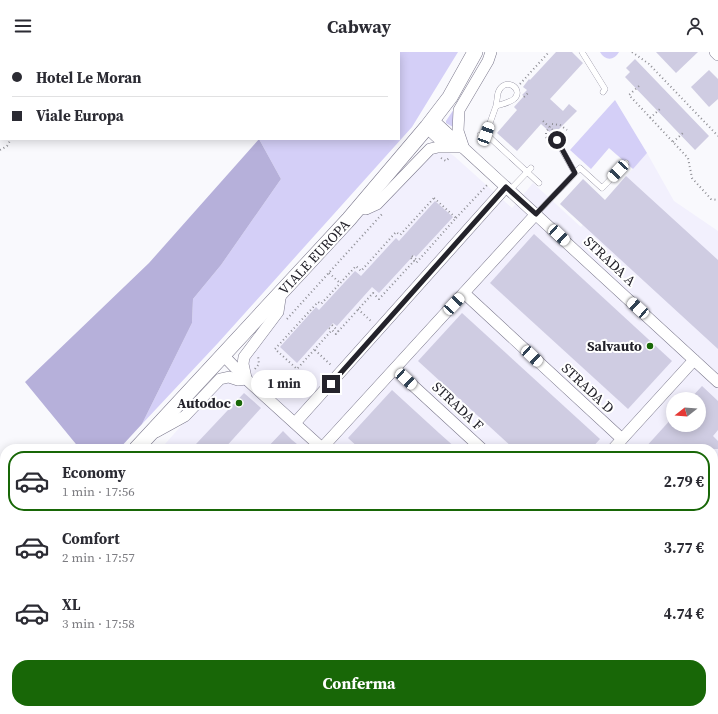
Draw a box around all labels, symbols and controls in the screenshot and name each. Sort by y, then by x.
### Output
text: Cabway [327,14,391,39]
icon: menu [12,15,34,37]
icon: person [684,15,706,37]
text: Hotel Le Moran [36,67,141,88]
text: Viale Europa [36,105,124,126]
car [476,121,496,147]
route start [548,131,566,149]
car [605,158,631,184]
street label: VIALE EUROPA [274,214,355,299]
car [546,222,572,248]
street label: STRADA A [579,232,641,291]
car [441,291,467,317]
car [625,296,651,320]
place label: Salvauto [587,336,642,356]
marker: Salvauto [645,341,655,351]
car [519,343,545,369]
street label: STRADA D [557,358,619,418]
car [393,366,419,392]
callout: 1 min [251,370,317,398]
text: 1 min [267,375,301,392]
route end [322,375,340,393]
street label: STRADA F [428,377,488,435]
north arrow [666,392,706,432]
map controls [666,392,706,432]
place label: Autodoc [177,393,231,413]
marker: Autodoc [234,398,244,408]
text: Economy [62,462,126,483]
icon: car [14,463,50,499]
text: 2.79 € [664,471,704,492]
text: 1 min · 17:56 [62,483,135,500]
text: Comfort [62,528,120,549]
icon: car [14,529,50,565]
text: 3.77 € [664,537,704,558]
text: 2 min · 17:57 [62,549,135,566]
text: XL [62,594,81,615]
icon: car [14,595,50,631]
text: 4.74 € [664,603,704,624]
text: 3 min · 17:58 [62,615,135,632]
button: Conferma [12,660,706,706]

